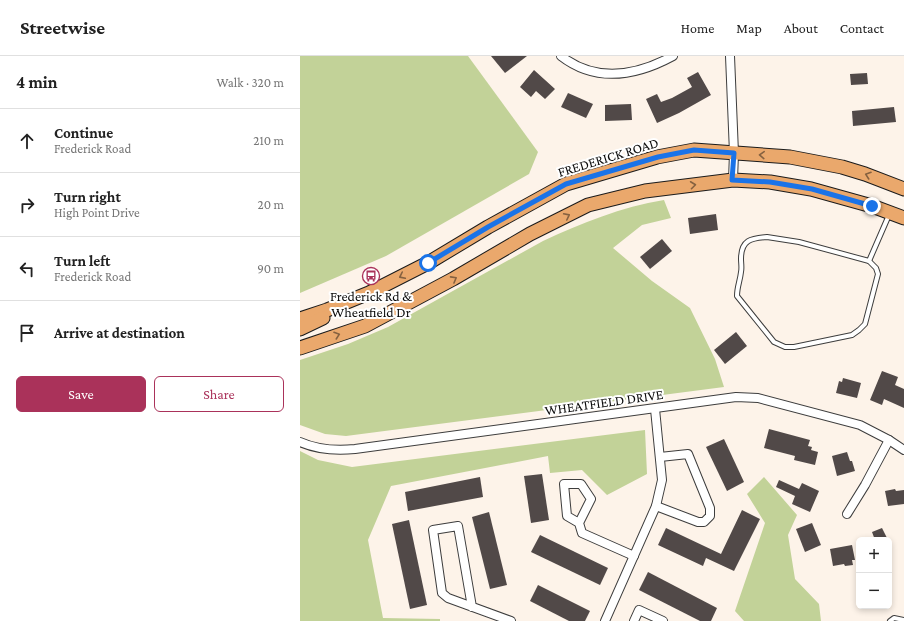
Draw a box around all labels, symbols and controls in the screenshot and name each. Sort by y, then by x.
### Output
text: Streetwise [20,17,105,38]
text: Home [681,20,714,36]
text: Map [736,20,762,36]
text: About [784,20,818,36]
text: Contact [840,20,884,36]
text: 4 min [16,73,58,92]
text: Walk · 320 m [216,75,284,90]
text: Continue [54,125,113,141]
icon: ahead [16,130,38,152]
text: 210 m [253,133,284,148]
street label: FREDERICK ROAD [556,134,660,180]
text: Frederick Road [54,141,131,156]
one-way arrow [759,150,765,159]
one-way arrow [864,171,871,180]
one-way arrow [690,181,696,190]
text: Turn right [54,189,121,205]
icon: right [16,194,38,216]
text: 20 m [258,197,284,212]
route end [863,197,881,215]
text: High Point Drive [54,205,140,220]
one-way arrow [563,213,571,220]
text: Turn left [54,253,110,269]
route start [419,254,437,272]
icon: left [16,258,38,280]
text: 90 m [257,261,284,276]
bus stop icon: Frederick Rd & Wheatfield Dr [361,266,381,286]
text: Frederick Road [54,269,131,284]
one-way arrow [398,271,406,279]
one-way arrow [450,276,457,283]
place label: Frederick Rd & Wheatfield Dr [330,288,412,320]
icon: arrive [16,322,38,344]
text: Arrive at destination [54,325,185,341]
one-way arrow [333,331,340,340]
button: Save [16,376,146,412]
button: Share [154,376,284,412]
street label: WHEATFIELD DRIVE [544,386,665,418]
map controls [856,537,892,609]
button: + [856,537,892,573]
button: − [856,573,892,609]

